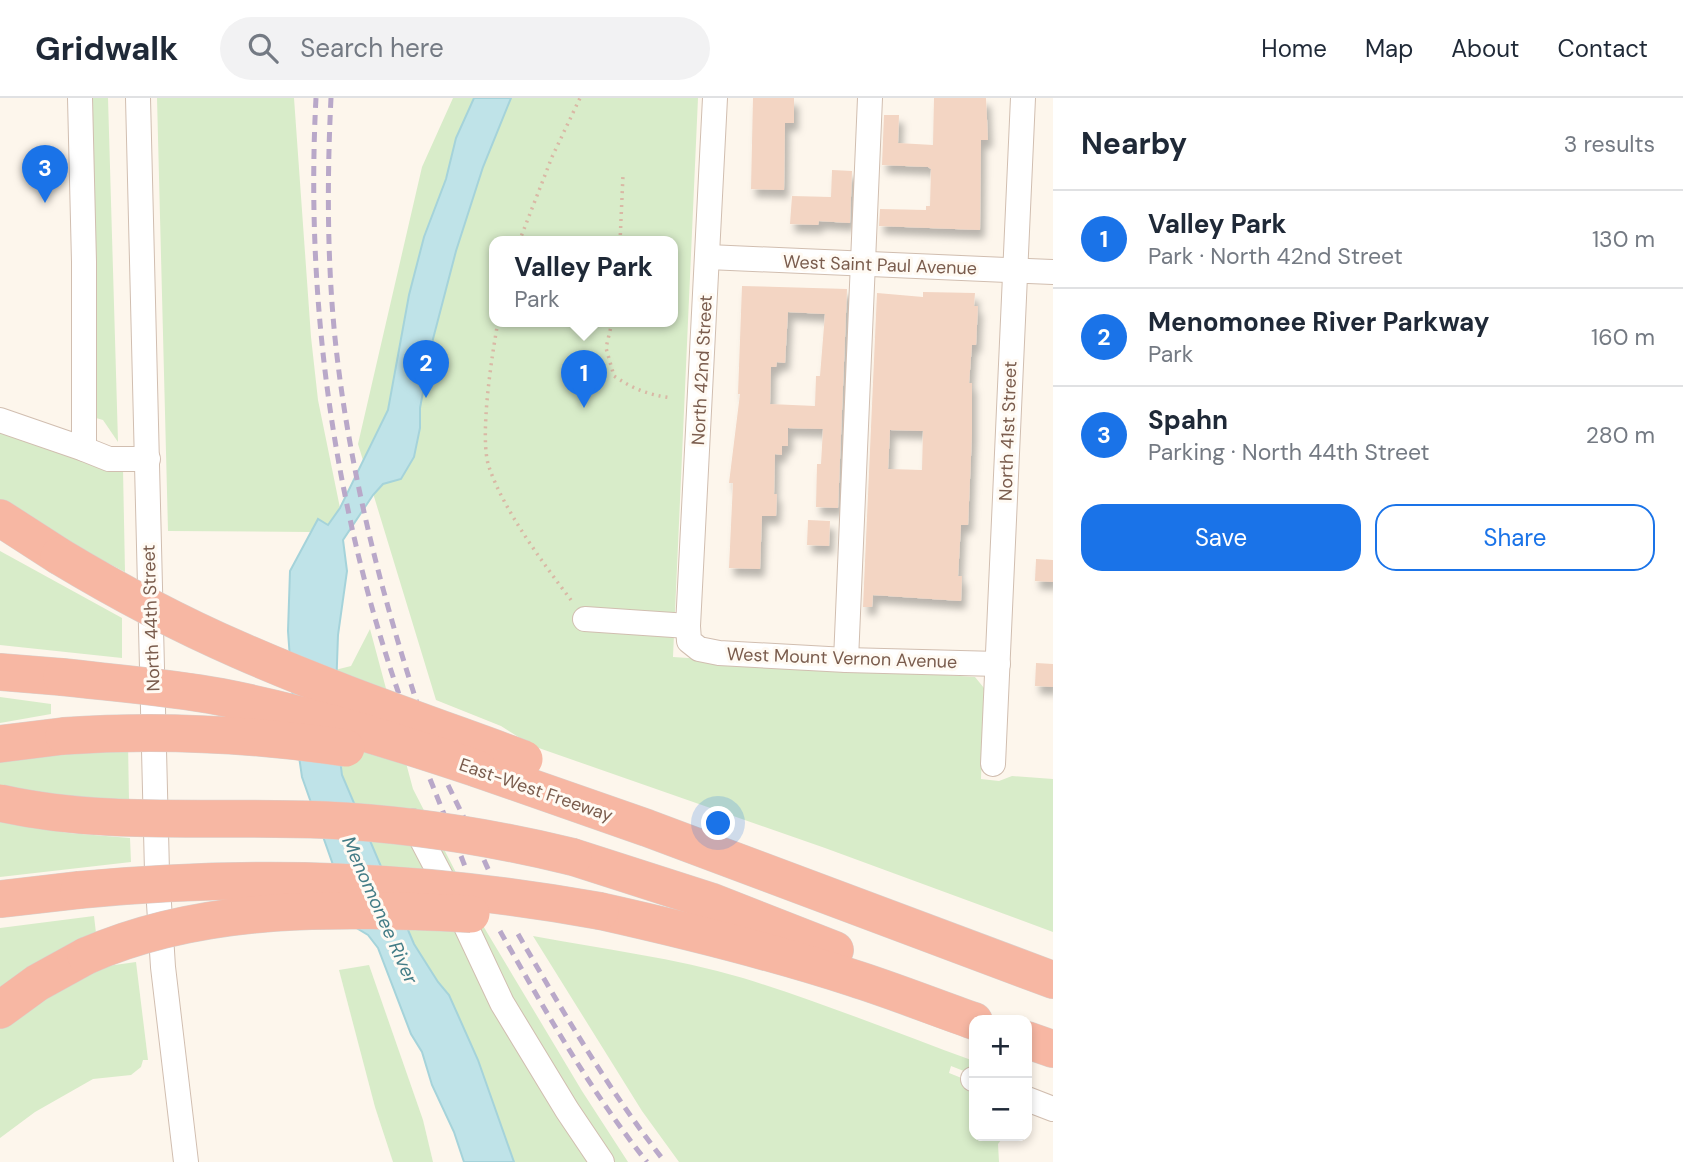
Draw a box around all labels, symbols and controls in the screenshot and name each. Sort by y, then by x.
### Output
search box [220,17,710,80]
text: Gridwalk [35,27,178,70]
icon: search [244,29,282,67]
text: Search here [300,31,444,65]
text: Home [1261,33,1327,64]
text: Map [1365,33,1413,64]
text: About [1451,33,1520,64]
text: Contact [1558,33,1648,64]
text: Nearby [1081,124,1187,163]
text: 3 results [1564,129,1655,159]
pin: 3 [22,145,68,203]
text: Valley Park [1148,207,1287,241]
text: 1 [1100,224,1108,254]
text: 130 m [1592,224,1655,254]
popup [489,236,678,327]
text: Park · North 42nd Street [1148,241,1403,271]
text: Valley Park [514,250,653,284]
street label: West Saint Paul Avenue [783,250,977,280]
text: Park [514,284,560,314]
street label: North 42nd Street [686,294,718,446]
text: Menomonee River Parkway [1148,305,1490,339]
text: 2 [1097,322,1111,352]
text: 160 m [1591,322,1655,352]
text: Park [1148,339,1193,369]
pin: 2 [403,340,449,398]
pin: 1 [561,350,607,408]
street label: North 41st Street [994,361,1022,501]
text: Spahn [1148,403,1228,437]
text: 3 [1097,420,1111,450]
text: 280 m [1586,420,1655,450]
text: Parking · North 44th Street [1148,437,1430,467]
button: Save [1081,504,1361,571]
button: Share [1375,504,1655,571]
street label: North 44th Street [136,544,166,692]
street label: West Mount Vernon Avenue [726,642,958,674]
street label: East-West Freeway [456,752,616,828]
your location [701,806,735,840]
water label: Menomonee River [336,832,424,988]
map controls [969,1015,1032,1141]
button: + [969,1015,1032,1078]
button: − [969,1078,1032,1141]

